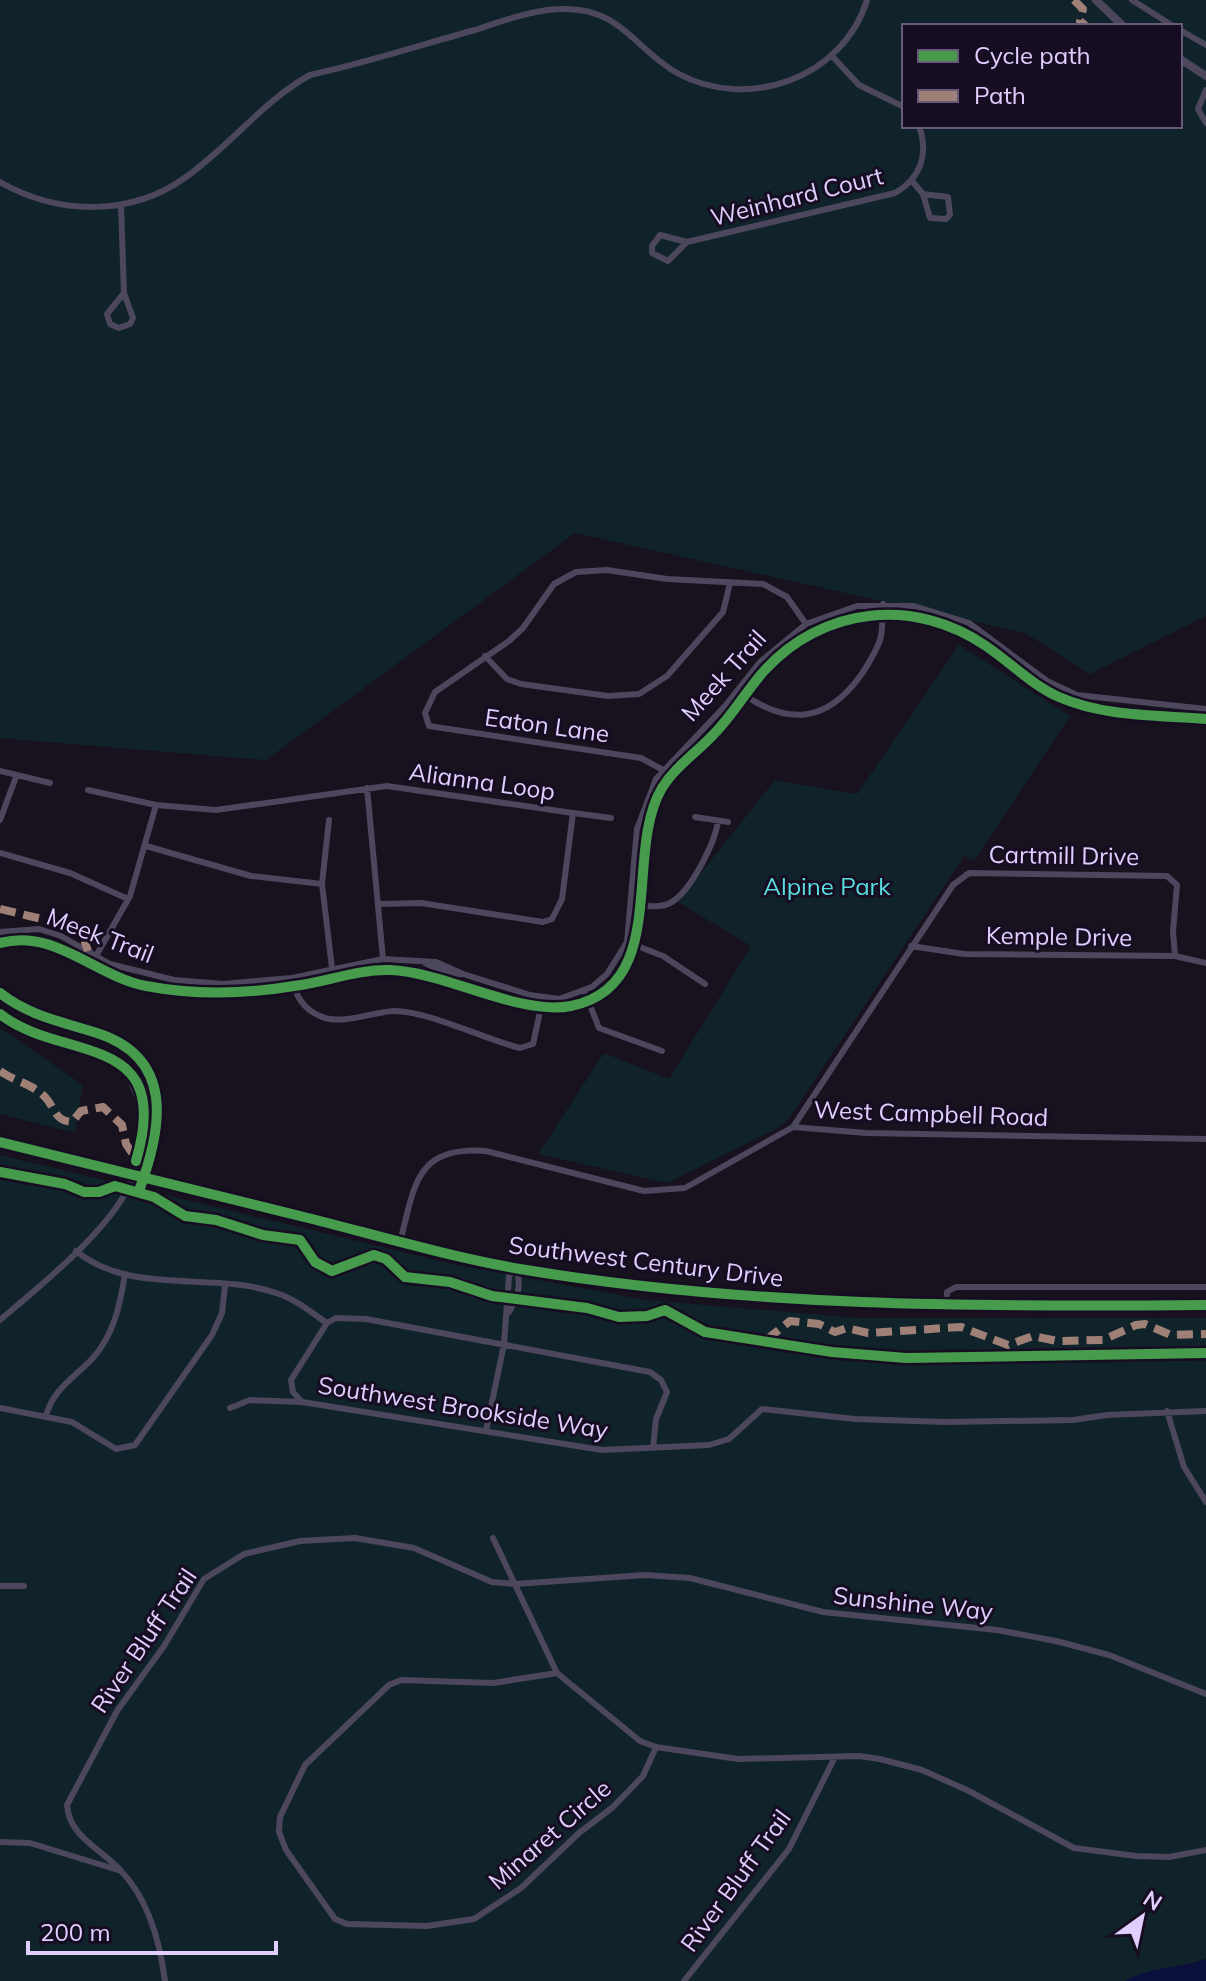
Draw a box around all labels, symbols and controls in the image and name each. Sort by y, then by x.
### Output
legend [902,24,1182,128]
text: Cycle path [974,40,1091,70]
text: Path [974,80,1026,110]
street label: Weinhard Court [707,160,886,232]
street label: Meek Trail [675,624,772,727]
street label: Eaton Lane [483,701,611,749]
street label: Alianna Loop [407,756,557,806]
street label: Cartmill Drive [988,839,1140,871]
park label: Alpine Park [763,871,891,901]
street label: Meek Trail [43,901,158,969]
street label: Kemple Drive [986,920,1133,952]
street label: West Campbell Road [813,1094,1049,1132]
street label: Southwest Century Drive [507,1229,785,1293]
street label: Southwest Brookside Way [316,1369,611,1445]
street label: River Bluff Trail [84,1562,203,1718]
street label: Sunshine Way [832,1580,995,1626]
street label: Minaret Circle [482,1773,617,1896]
street label: River Bluff Trail [674,1804,797,1957]
north arrow [1102,1877,1182,1957]
text: N [1138,1884,1167,1916]
scale bar [28,1905,276,1955]
text: 200 m [40,1917,111,1947]

